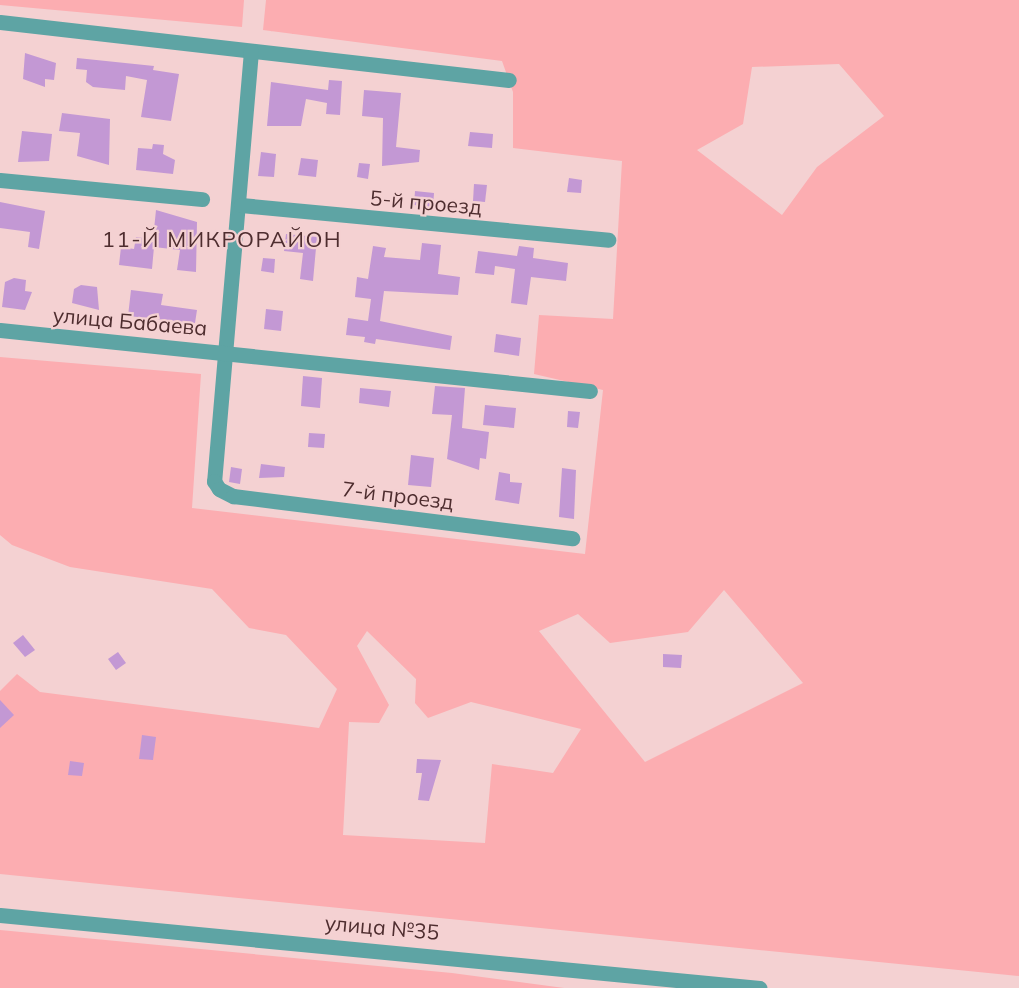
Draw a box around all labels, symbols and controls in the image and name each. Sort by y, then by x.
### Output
street label: 5-й проезд [369,185,483,219]
district label: 11-Й МИКРОРАЙОН [102,227,342,253]
street label: улица Бабаева [52,302,208,340]
street label: 7-й проезд [341,476,455,514]
street label: улица №35 [324,909,440,945]

